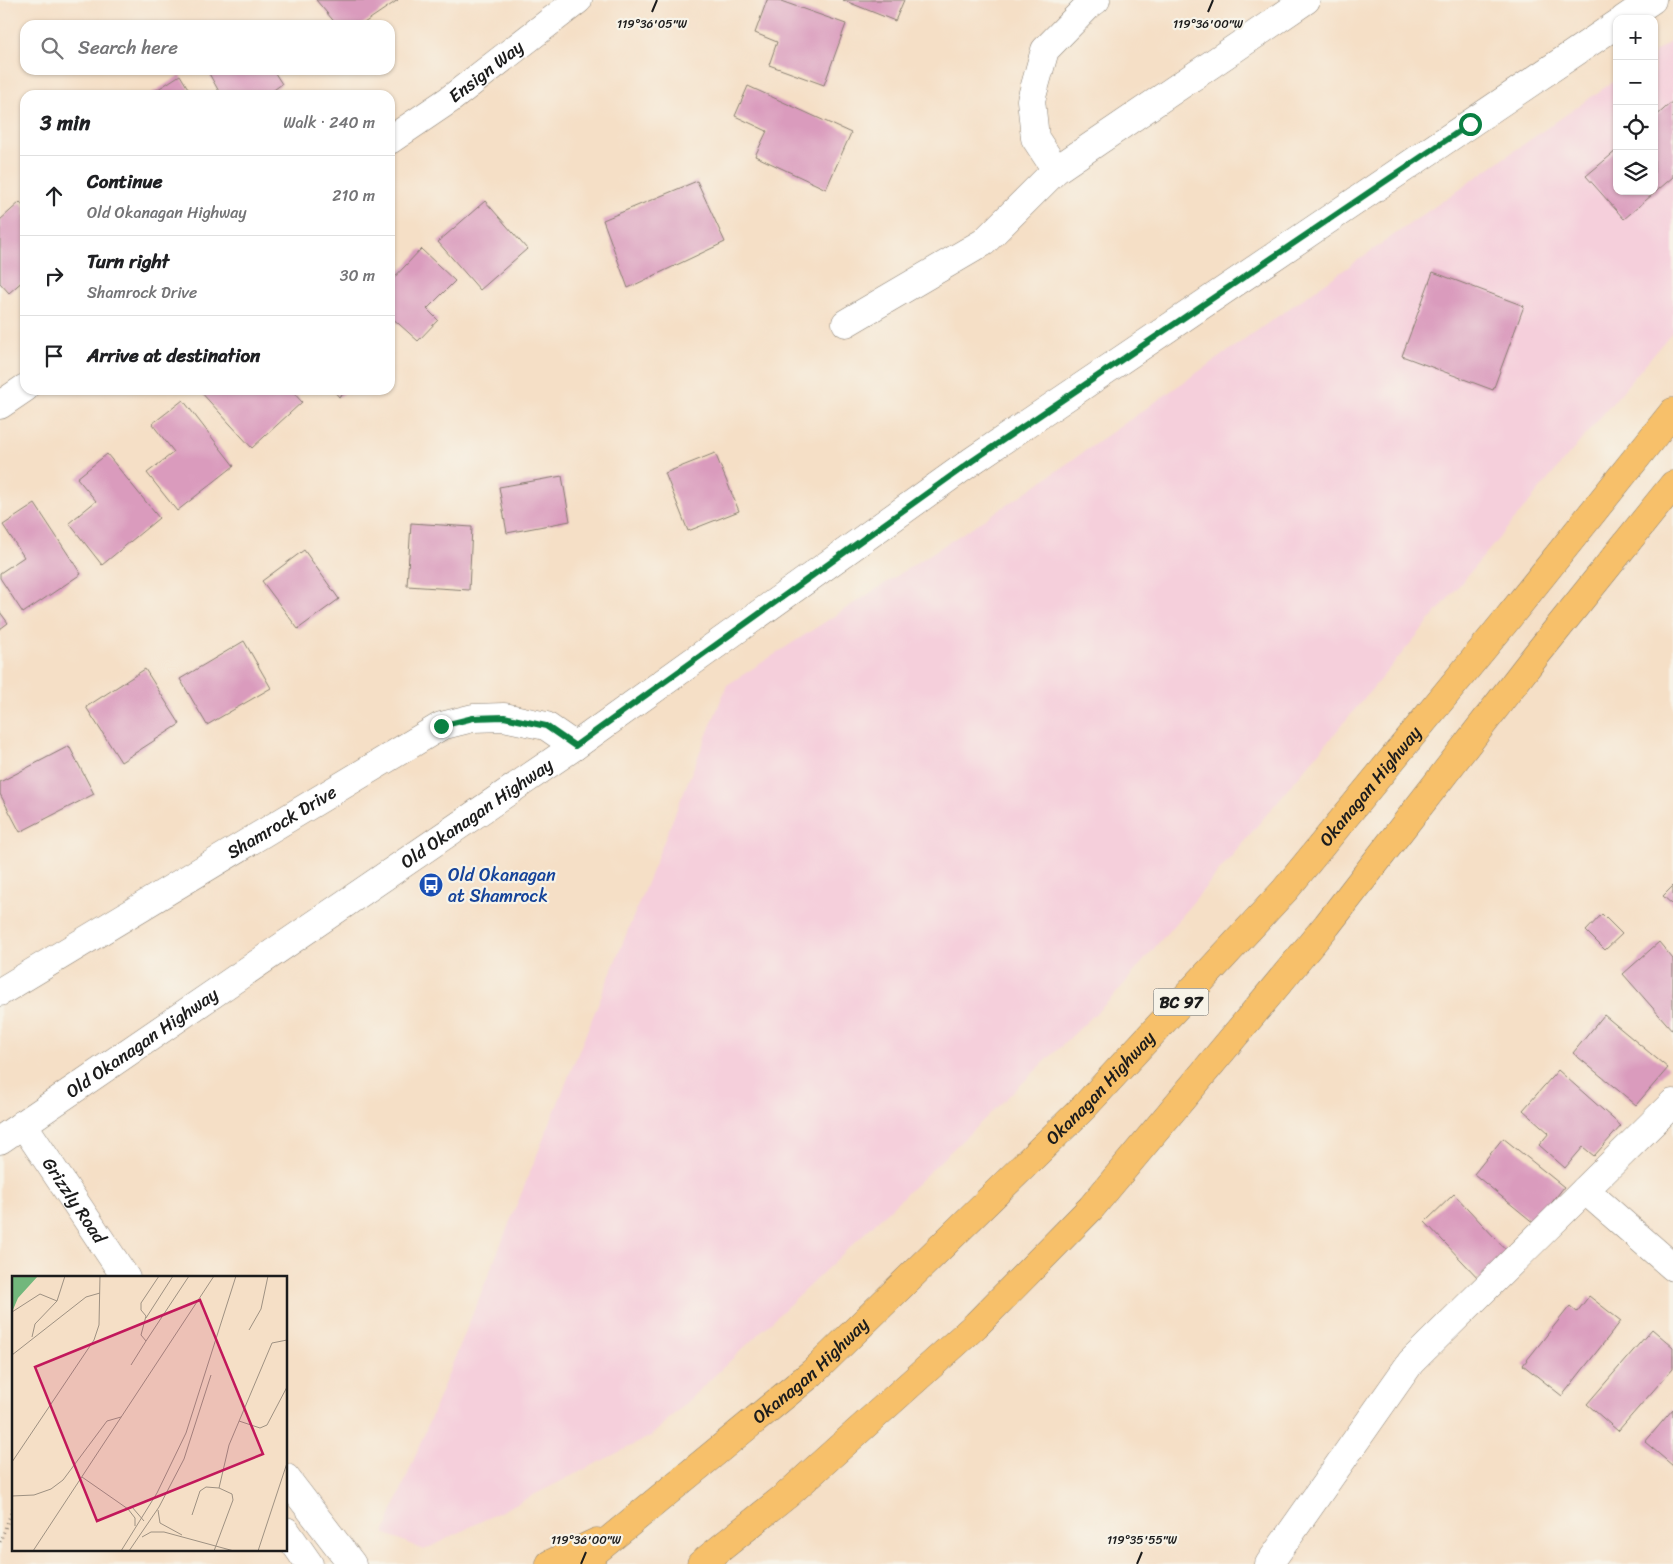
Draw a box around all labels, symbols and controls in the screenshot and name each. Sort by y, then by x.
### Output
text: 119°36'05"W [617,13,688,35]
text: 119°36'00"W [1173,13,1244,35]
map controls [1613,15,1658,195]
button: + [1613,15,1658,60]
search box [20,20,395,75]
text: Search here [78,31,178,64]
street label: Ensign Way [441,31,531,111]
icon: search [38,34,66,62]
button: − [1613,60,1658,105]
text: 3 min [40,104,90,142]
button: locate [1613,105,1658,150]
text: Walk · 240 m [283,108,375,137]
route start [1459,113,1482,136]
button: layers [1613,150,1658,195]
text: Continue [87,165,163,198]
text: 210 m [332,181,375,210]
icon: ahead [40,182,68,210]
text: Old Okanagan Highway [87,198,247,227]
text: Turn right [87,245,169,278]
text: 30 m [340,261,375,290]
icon: right [40,262,68,290]
text: Shamrock Drive [87,278,197,307]
text: Arrive at destination [87,339,260,372]
icon: arrive [40,342,68,370]
route end [430,715,453,738]
street label: Okanagan Highway [1311,718,1430,854]
street label: Old Okanagan Highway [394,749,561,877]
street label: Shamrock Drive [220,776,343,868]
place label: Old Okanagan at Shamrock [448,859,556,912]
bus stop icon: Old Okanagan at Shamrock [418,872,444,898]
street label: Old Okanagan Highway [59,978,226,1107]
road number: BC 97 [1154,989,1208,1016]
street label: Okanagan Highway [1038,1023,1164,1153]
street label: Grizzly Road [33,1151,116,1252]
inset map [12,1276,288,1552]
street label: Okanagan Highway [745,1309,877,1432]
text: 119°36'00"W [551,1529,622,1551]
text: 119°35'55"W [1107,1529,1178,1551]

